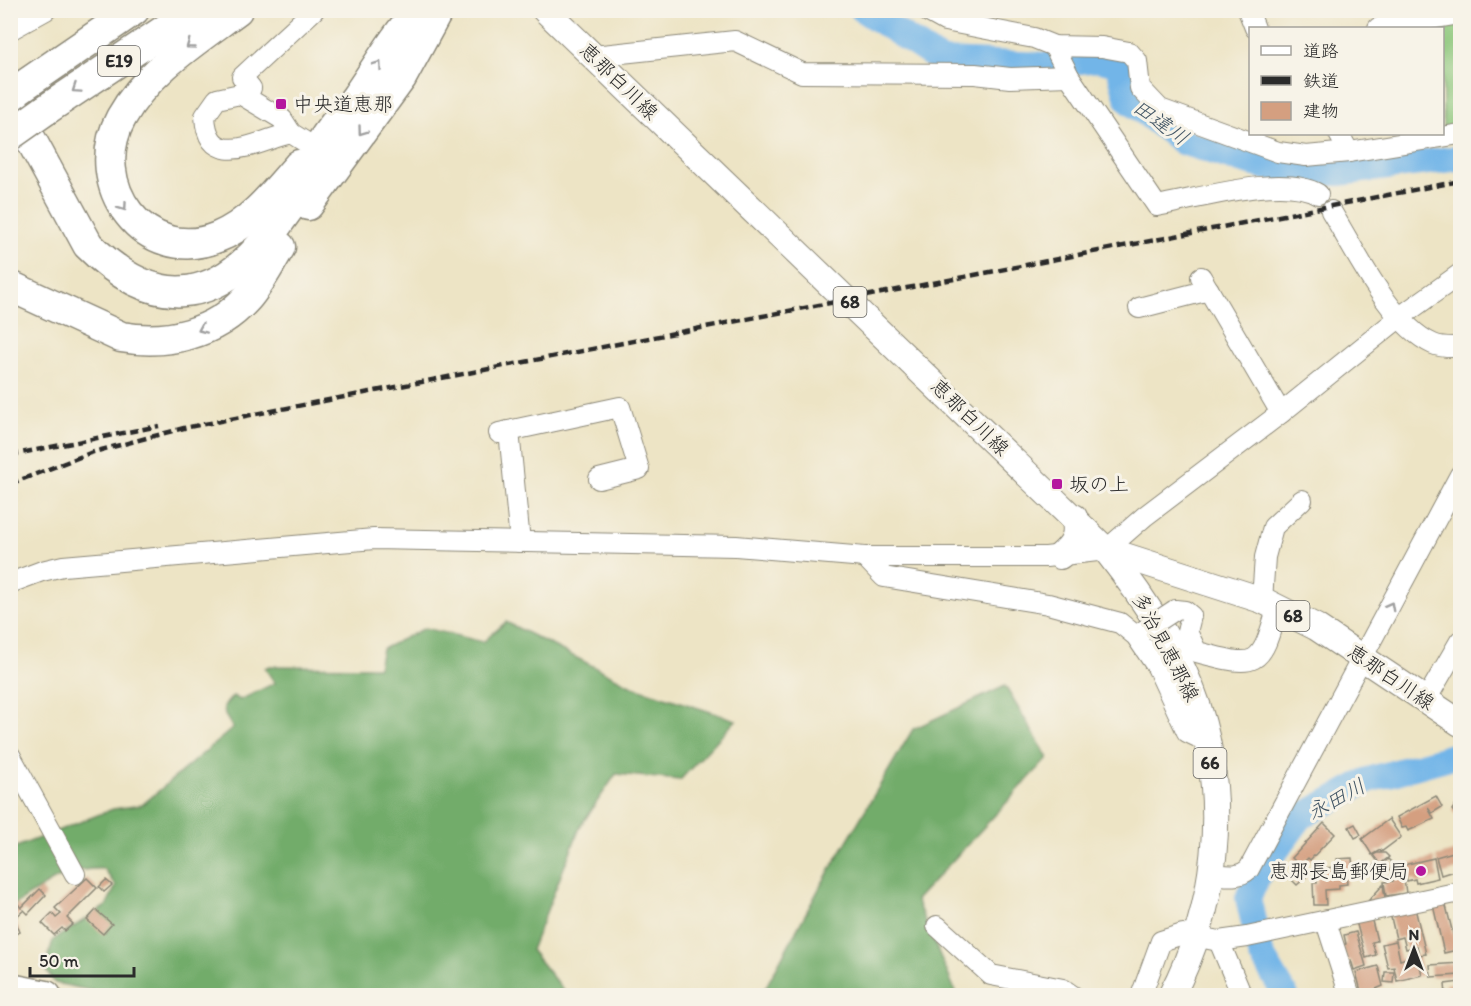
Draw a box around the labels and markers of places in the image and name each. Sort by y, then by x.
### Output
place label: 中央道恵那 [293,92,393,116]
marker: 中央道恵那 [274,97,288,111]
place label: 坂の上 [1069,472,1129,496]
marker: 坂の上 [1050,477,1064,491]
place label: 恵那長島郵便局 [1269,859,1409,883]
marker: 恵那長島郵便局 [1414,864,1428,878]

